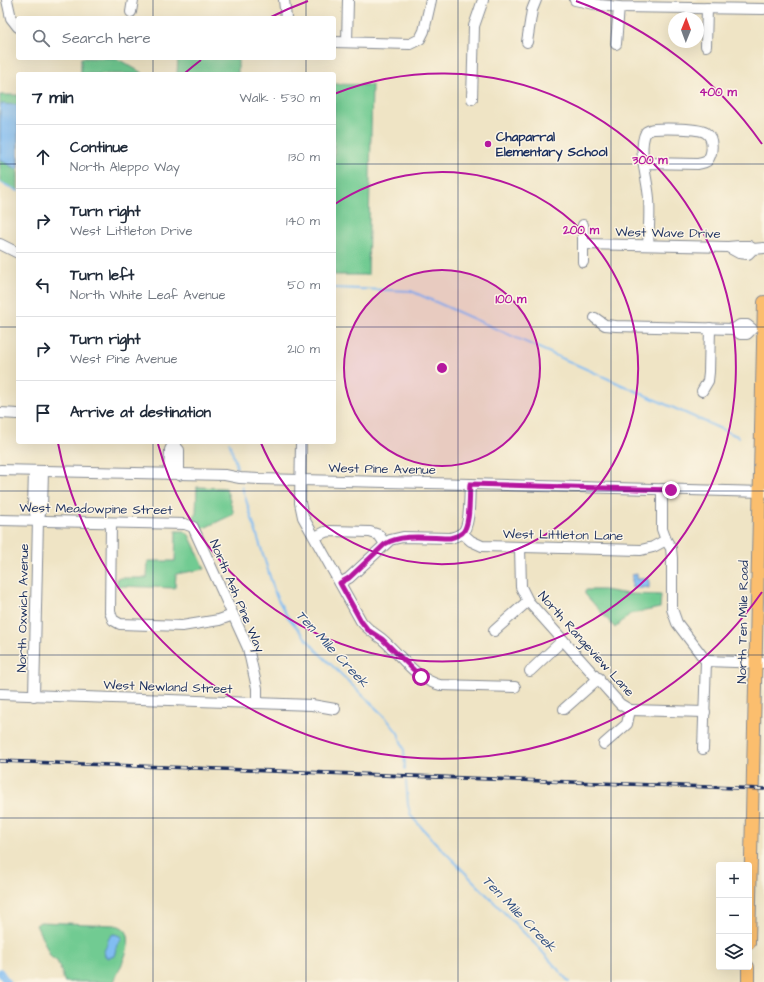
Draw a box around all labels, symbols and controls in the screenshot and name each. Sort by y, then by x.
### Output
north arrow [668,12,704,48]
search box [16,16,336,60]
icon: search [30,27,52,49]
text: Search here [62,28,151,49]
text: 400 m [699,84,737,101]
text: 7 min [32,86,74,110]
text: Walk · 530 m [240,89,320,107]
place label: Chaparral Elementary School [496,128,608,162]
text: Continue [70,137,128,158]
marker: Chaparral Elementary School [483,139,493,149]
icon: ahead [32,146,54,168]
text: 130 m [288,148,320,166]
text: 300 m [631,152,668,169]
text: North Aleppo Way [70,158,180,176]
text: Turn right [70,201,141,222]
icon: right [32,210,54,232]
text: 140 m [286,212,320,230]
text: West Littleton Drive [70,222,192,240]
text: 200 m [562,222,600,239]
street label: West Wave Drive [615,223,721,243]
text: Turn left [70,265,134,286]
icon: left [32,274,54,296]
text: 50 m [287,276,320,294]
text: North White Leaf Avenue [70,286,225,304]
text: 100 m [496,291,527,308]
text: Turn right [70,329,141,350]
icon: right [32,338,54,360]
text: 210 m [287,340,320,358]
text: West Pine Avenue [70,350,177,368]
centre of rings [435,361,449,375]
icon: arrive [32,402,54,424]
text: Arrive at destination [70,402,211,423]
street label: West Pine Avenue [328,459,436,479]
route end [662,481,680,499]
street label: West Meadowpine Street [19,499,173,519]
street label: West Littleton Lane [503,525,623,545]
street label: North Ash Pine Way [204,537,269,656]
street label: North Oxwich Avenue [13,543,33,673]
street label: North Ten Mile Road [733,560,753,684]
street label: North Rangeview Lane [533,587,638,701]
water label: Ten Mile Creek [291,606,373,692]
route start [412,668,430,686]
street label: West Newland Street [103,676,234,698]
map controls [716,862,752,970]
button: + [716,862,752,898]
water label: Ten Mile Creek [477,871,561,957]
button: − [716,898,752,934]
button: layers [716,934,752,970]

